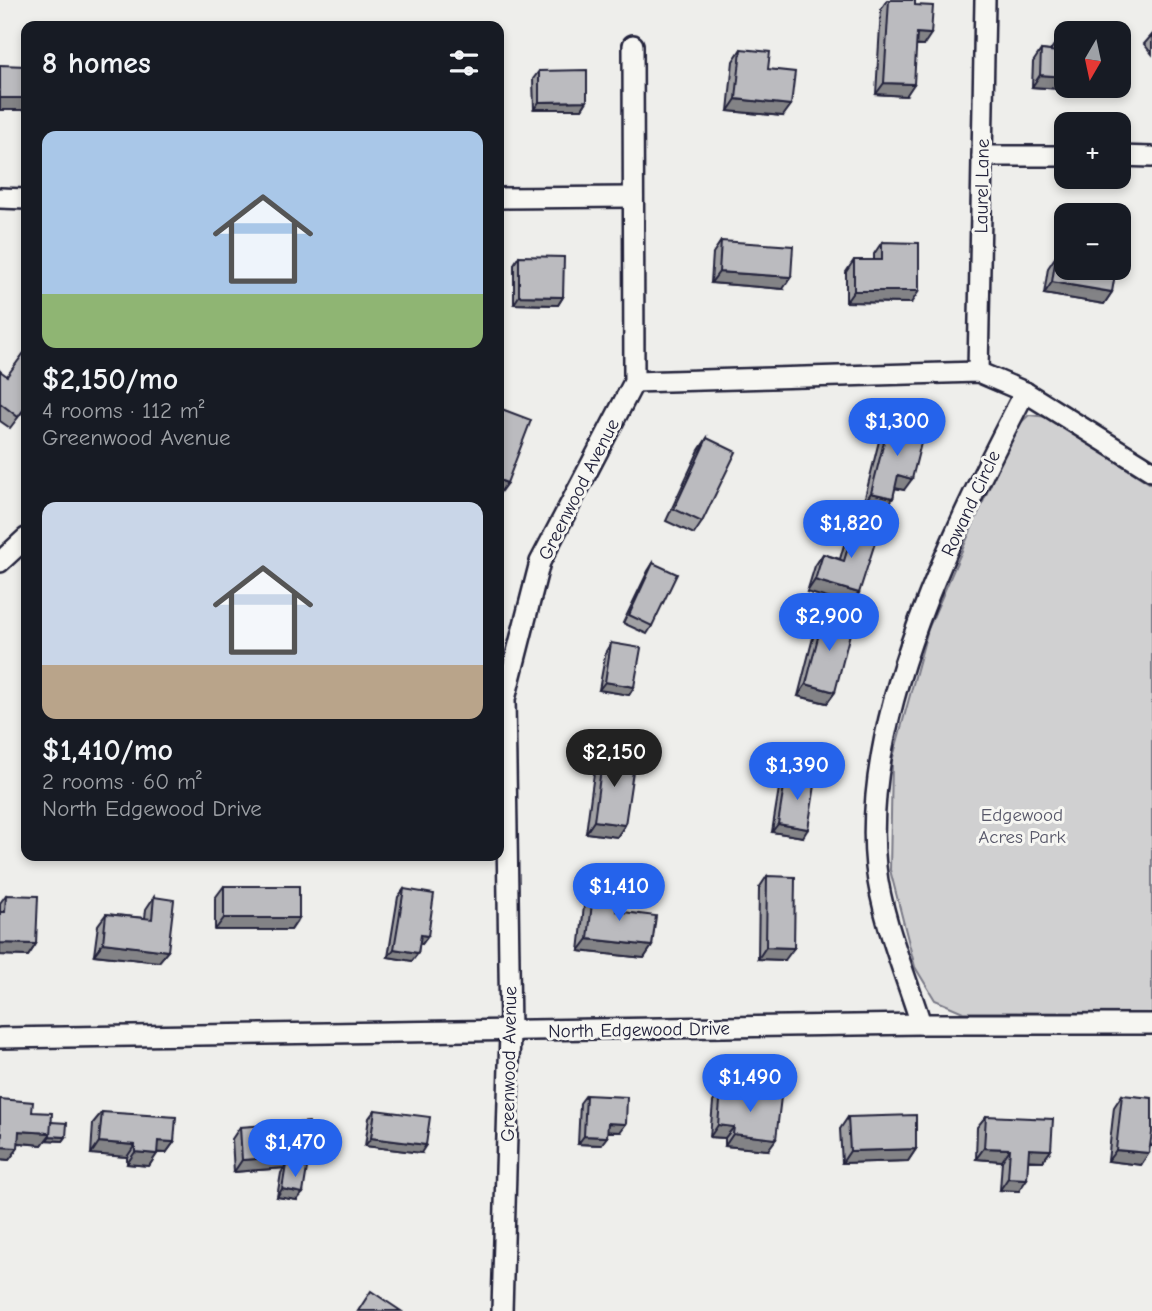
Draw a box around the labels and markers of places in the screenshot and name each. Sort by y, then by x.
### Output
pin: $1,300 [840,398,954,458]
pin: $1,820 [794,500,908,560]
pin: $2,900 [772,594,886,653]
pin: $2,150 [557,730,671,789]
pin: $1,390 [740,742,854,802]
pin: $1,410 [562,864,676,923]
pin: $1,490 [693,1054,807,1114]
pin: $1,470 [238,1120,352,1179]

